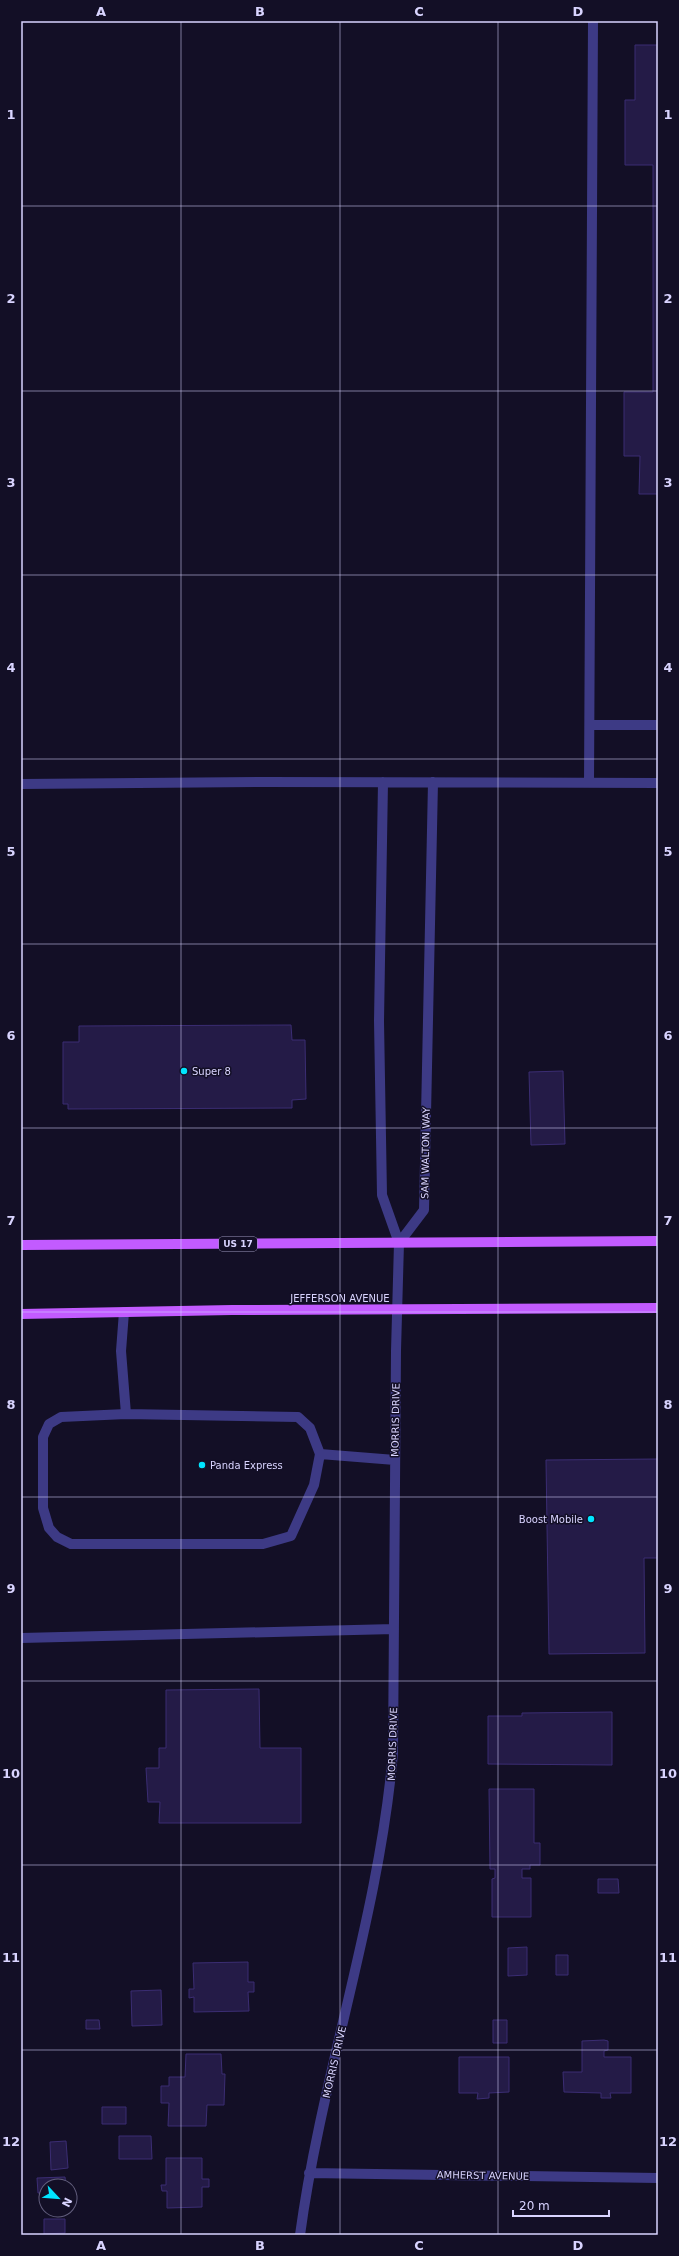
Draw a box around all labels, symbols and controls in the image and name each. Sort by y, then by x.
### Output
text: A [96,4,106,19]
text: B [255,4,265,19]
text: C [414,4,424,19]
text: D [573,4,584,19]
text: 1 [6,107,16,122]
text: 1 [663,107,673,122]
text: 2 [6,291,16,306]
text: 2 [663,291,673,306]
text: 3 [6,475,16,490]
text: 3 [663,475,673,490]
text: 4 [6,660,16,675]
text: 4 [663,660,673,675]
text: 5 [6,844,16,859]
text: 5 [663,844,673,859]
text: 6 [6,1028,16,1043]
text: 6 [663,1028,673,1043]
marker: Super 8 [179,1066,189,1076]
place label: Super 8 [192,1066,231,1077]
street label: SAM WALTON WAY [419,1106,432,1199]
text: 7 [6,1213,16,1228]
text: 7 [663,1213,673,1228]
road number: US 17 [219,1237,257,1251]
street label: JEFFERSON AVENUE [289,1293,390,1304]
street label: MORRIS DRIVE [389,1383,402,1457]
text: 8 [6,1397,16,1412]
text: 8 [663,1397,673,1412]
marker: Panda Express [197,1460,207,1470]
place label: Panda Express [210,1460,283,1471]
place label: Boost Mobile [519,1514,583,1525]
marker: Boost Mobile [586,1514,596,1524]
text: 9 [6,1581,16,1596]
text: 9 [663,1581,673,1596]
street label: MORRIS DRIVE [386,1707,399,1781]
text: 10 [2,1766,20,1781]
text: 10 [659,1766,677,1781]
text: 11 [2,1950,20,1965]
text: 11 [659,1950,677,1965]
street label: MORRIS DRIVE [321,2025,348,2099]
text: 12 [2,2134,20,2149]
text: 12 [659,2134,677,2149]
street label: AMHERST AVENUE [437,2169,529,2182]
north arrow [38,2178,78,2218]
scale bar [513,2192,609,2218]
text: N [59,2195,74,2209]
text: 20 m [519,2199,550,2213]
text: A [96,2238,106,2253]
text: B [255,2238,265,2253]
text: C [414,2238,424,2253]
text: D [573,2238,584,2253]

